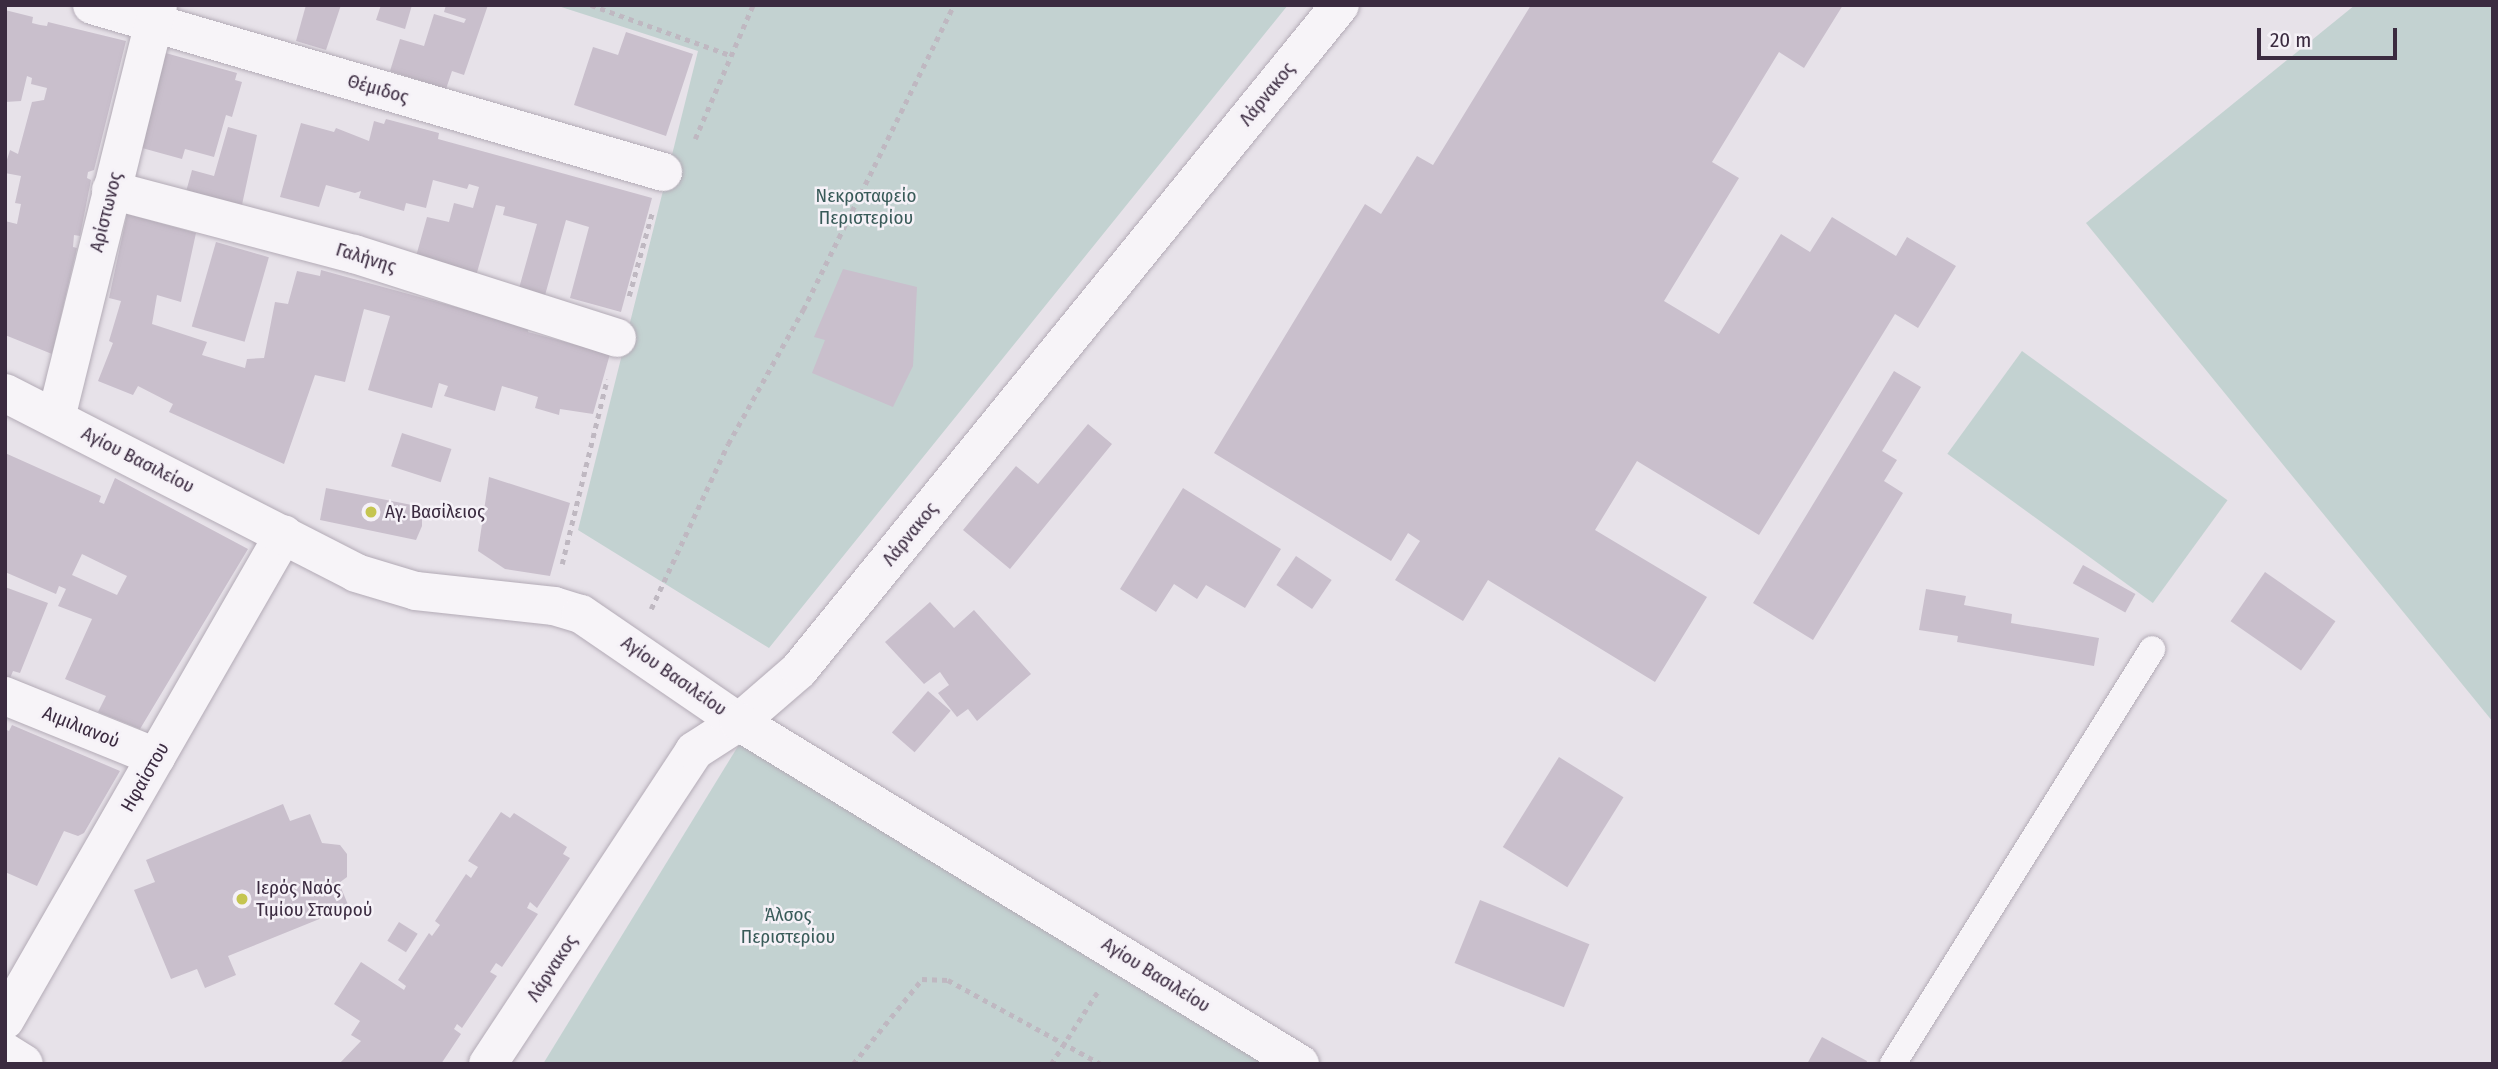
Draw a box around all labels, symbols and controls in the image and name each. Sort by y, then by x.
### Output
scale bar [2260,14,2400,58]
text: 20 m [2270,27,2311,53]
street label: Λάρνακος [1234,58,1300,130]
street label: Θέμιδος [345,69,411,109]
street label: Αρίστωνος [85,170,127,254]
park label: Νεκροταφείο Περιστερίου [816,185,916,229]
street label: Γαλήνης [333,238,399,278]
street label: Αγίου Βασιλείου [78,422,198,498]
street label: Λάρνακος [877,498,943,570]
place label: Αγ. Βασίλειος [385,501,485,523]
marker: Αγ. Βασίλειος [363,504,379,520]
street label: Αγίου Βασιλείου [617,631,731,721]
street label: Αιμιλιανού [39,701,123,753]
street label: Ηφαίστου [116,738,174,816]
place label: Ιερός Ναός Τιμίου Σταυρού [256,877,372,921]
marker: Ιερός Ναός Τιμίου Σταυρού [234,891,250,907]
park label: Άλσος Περιστερίου [741,904,835,948]
street label: Λάρνακος [522,930,582,1006]
street label: Αγίου Βασιλείου [1098,933,1214,1017]

